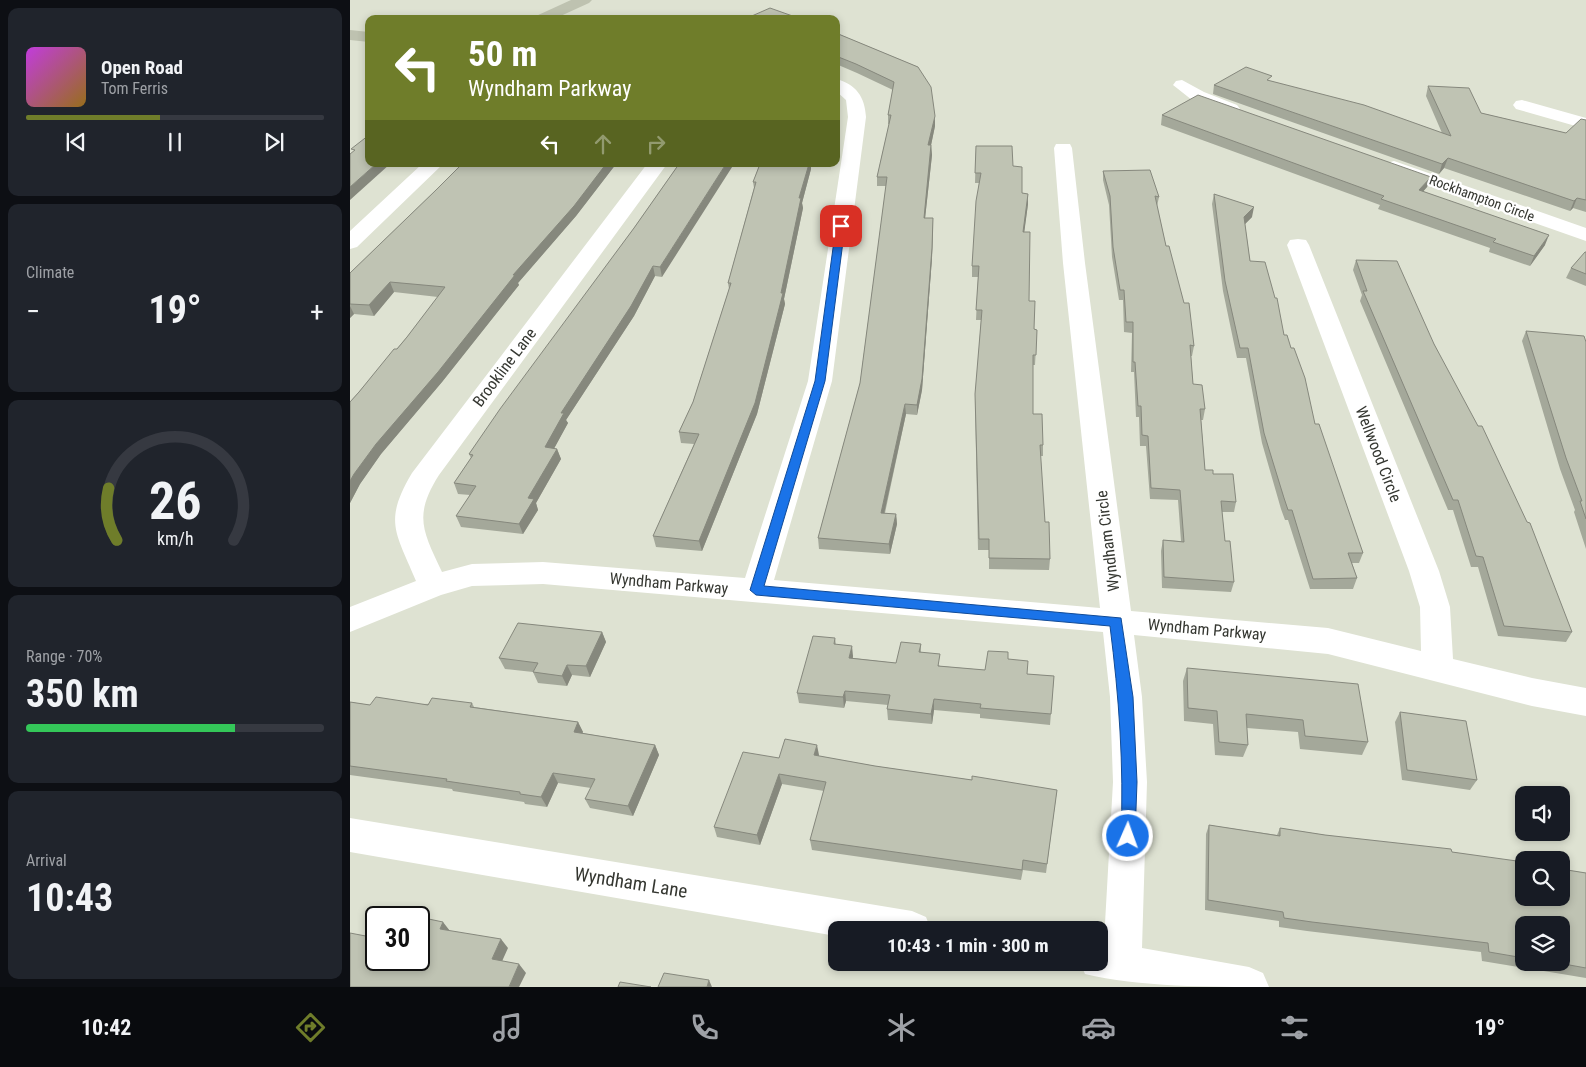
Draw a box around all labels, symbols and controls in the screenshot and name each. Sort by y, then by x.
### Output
text: 50 m [468,34,537,75]
icon: left [385,35,450,100]
text: Open Road [101,56,183,79]
text: Wyndham Parkway [468,76,631,101]
text: Tom Ferris [101,79,168,98]
icon: previous [62,128,90,156]
icon: pause [161,128,189,156]
icon: next [260,128,288,156]
icon: left [536,130,564,158]
icon: ahead [589,130,617,158]
icon: right [642,130,670,158]
street label: Rockhampton Circle [1427,172,1537,225]
pin [820,205,862,247]
icon: arrive [827,212,855,240]
text: Climate [26,263,74,282]
text: 19° [148,288,202,332]
text: − [26,295,40,328]
text: + [310,295,324,328]
street label: Brookline Lane [469,324,540,410]
street label: Wellwood Circle [1352,404,1405,505]
text: 26 [149,471,201,532]
street label: Wyndham Circle [1092,489,1123,593]
text: km/h [157,528,193,549]
street label: Wyndham Parkway [609,569,729,598]
street label: Wyndham Parkway [1147,615,1267,644]
text: Range · 70% [26,647,102,666]
text: 350 km [26,672,139,716]
map controls [1515,786,1570,971]
button: sound [1515,786,1570,841]
position arrow [1101,809,1153,861]
text: Arrival [26,851,67,870]
button: search [1515,851,1570,906]
street label: Wyndham Lane [573,862,689,903]
text: 10:43 [26,876,113,920]
speed limit sign: 30 [365,906,430,971]
button: layers [1515,916,1570,971]
text: 10:43 · 1 min · 300 m [887,934,1049,957]
icon: directions [293,1010,328,1045]
icon: music [490,1010,525,1045]
icon: phone [687,1010,722,1045]
icon: climate [884,1010,919,1045]
icon: car [1081,1010,1116,1045]
icon: filters [1277,1010,1312,1045]
text: 10:42 [81,1015,131,1040]
text: 19° [1474,1015,1505,1040]

